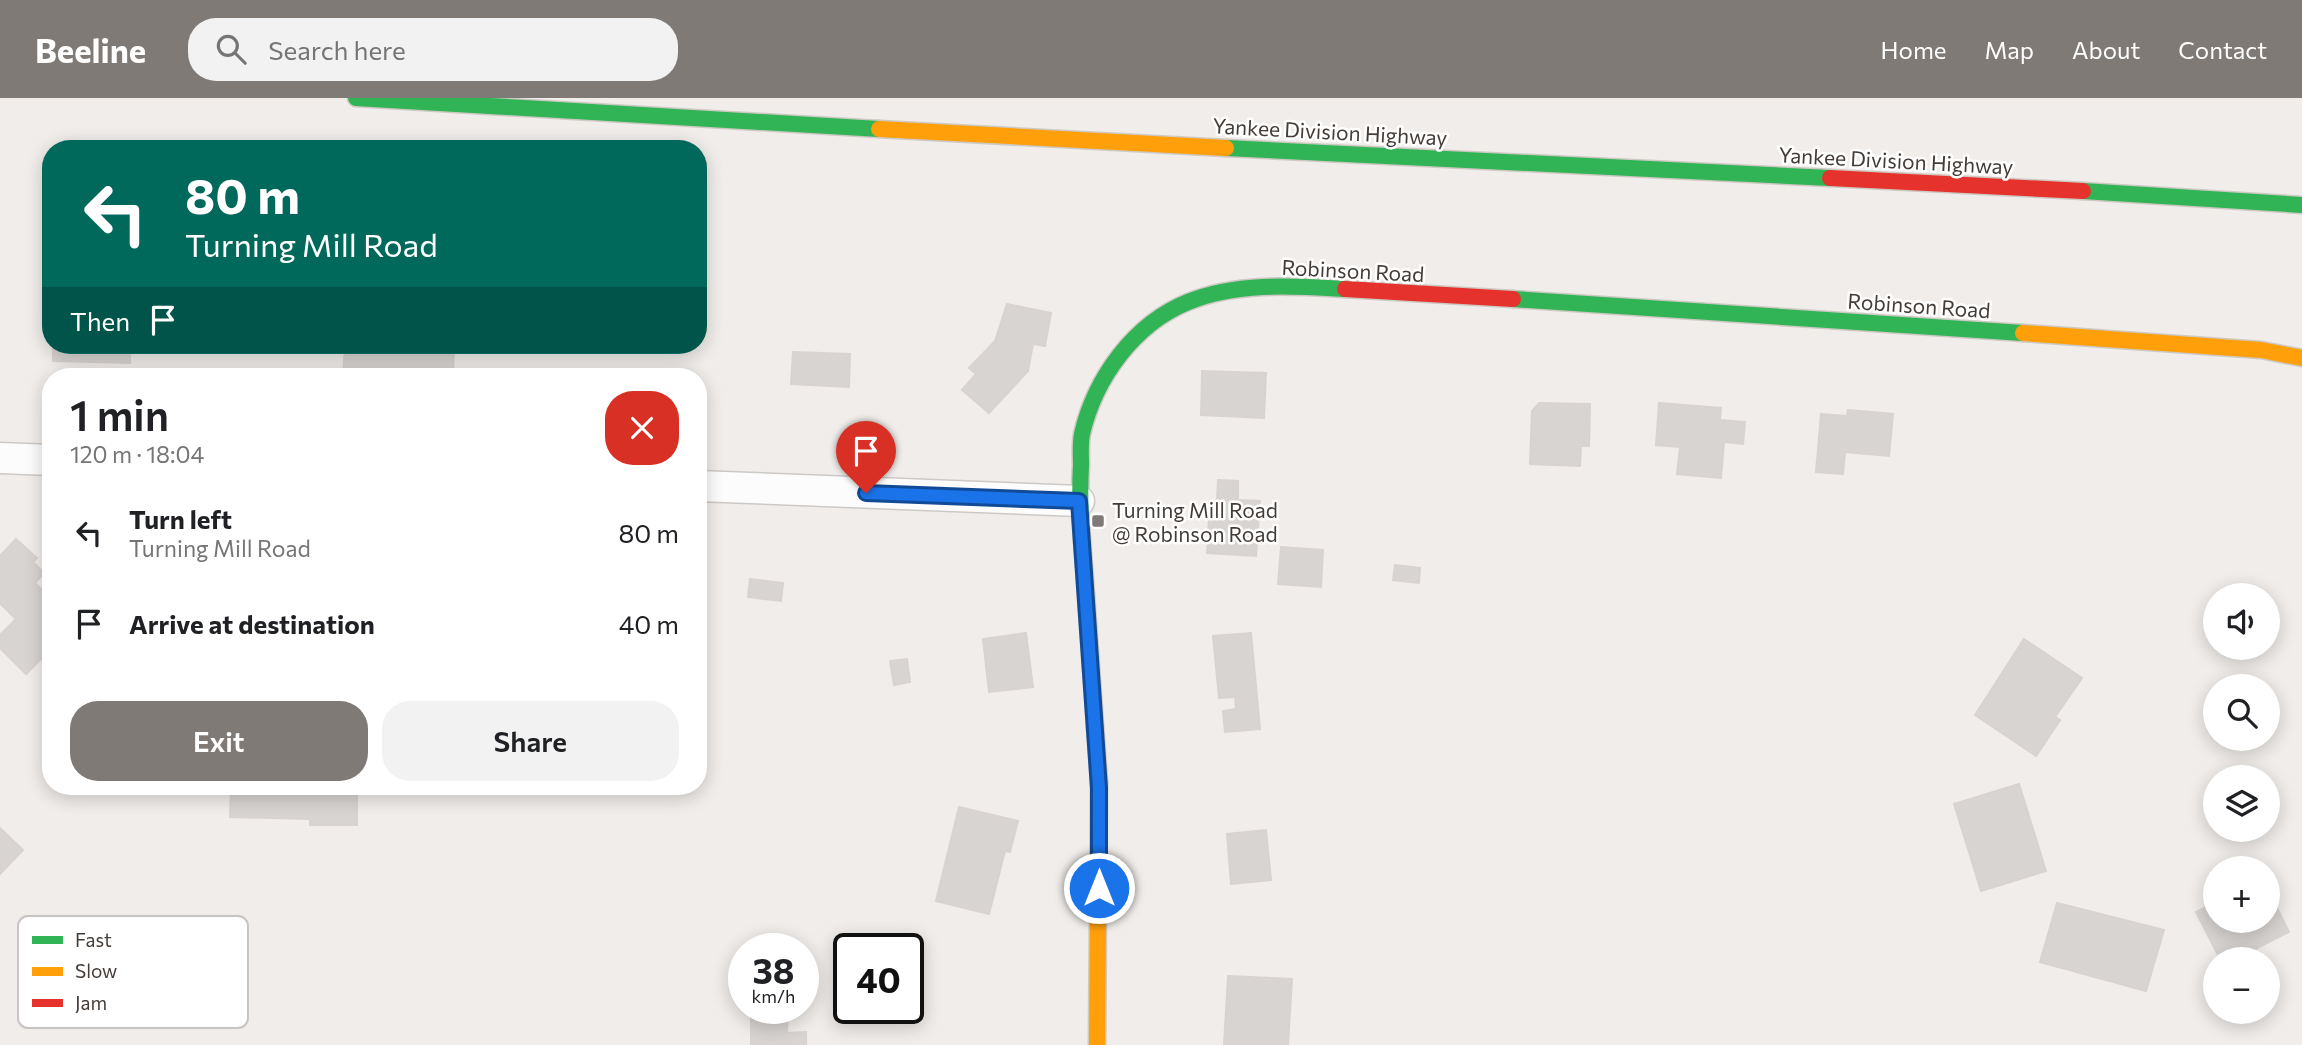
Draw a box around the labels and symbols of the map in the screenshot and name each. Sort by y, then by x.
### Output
street label: Yankee Division Highway [1212,112,1448,150]
street label: Yankee Division Highway [1778,141,2014,179]
street label: Robinson Road [1281,254,1425,286]
street label: Robinson Road [1847,288,1991,322]
pin [836,421,896,493]
place label: Turning Mill Road @ Robinson Road [1112,497,1278,546]
marker: Turning Mill Road @ Robinson Road [1090,513,1106,529]
position arrow [1062,851,1136,925]
legend [18,916,248,1028]
text: Fast [75,928,112,951]
speed limit sign: 40 [833,933,924,1024]
text: Slow [75,959,117,982]
text: Jam [75,991,107,1014]

